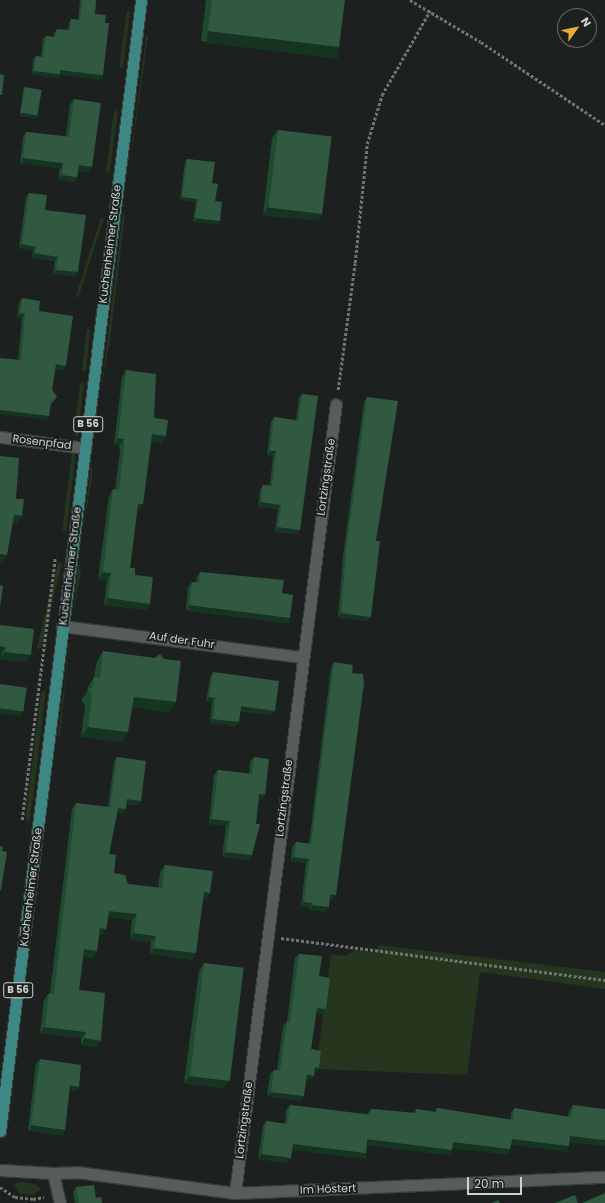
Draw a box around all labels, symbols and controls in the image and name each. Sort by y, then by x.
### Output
north arrow [557,8,597,48]
text: N [577,14,595,30]
street label: Kuchenheimer Straße [96,184,124,304]
road number: B 56 [73,416,103,432]
street label: Rosenpfad [12,432,72,452]
street label: Lortzingstraße [314,438,338,516]
street label: Kuchenheimer Straße [56,506,84,626]
street label: Auf der Fuhr [148,629,216,651]
street label: Lortzingstraße [273,759,295,837]
street label: Kuchenheimer Straße [17,827,45,947]
road number: B 56 [3,982,33,998]
street label: Lortzingstraße [233,1081,255,1159]
scale bar [469,1169,524,1195]
text: 20 m [474,1175,504,1192]
street label: Im Höstert [300,1181,356,1197]

